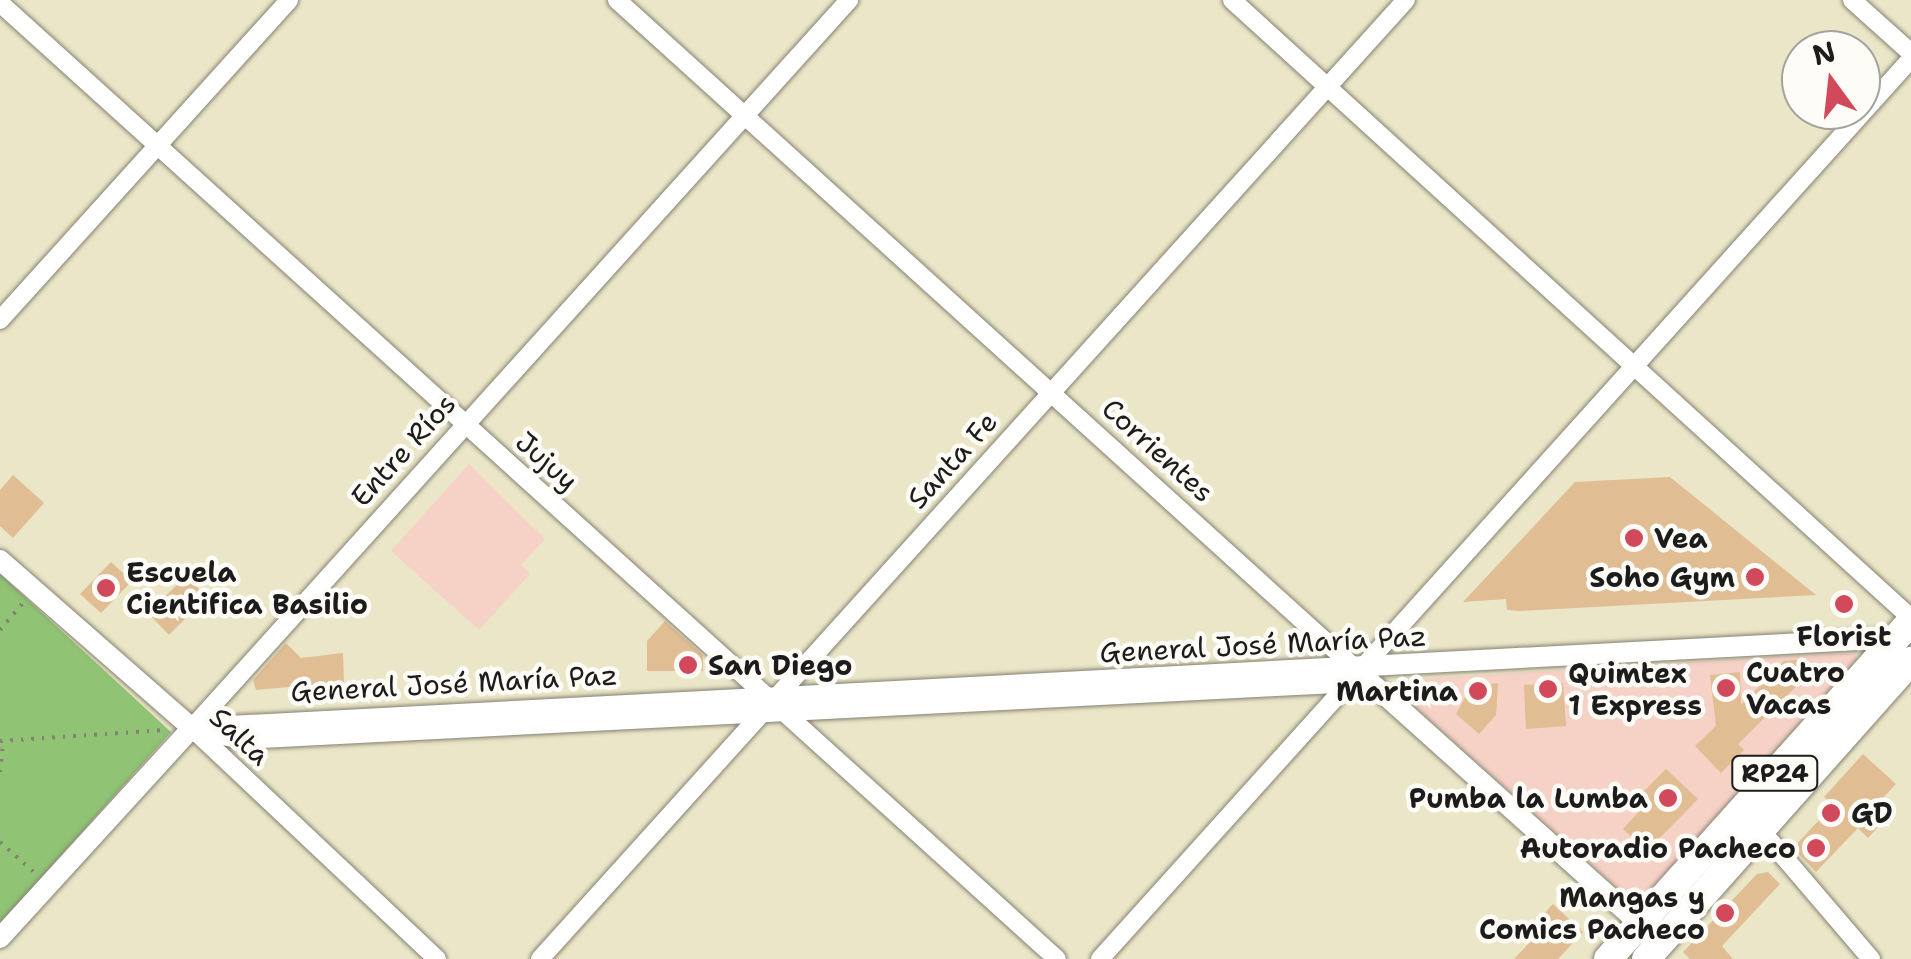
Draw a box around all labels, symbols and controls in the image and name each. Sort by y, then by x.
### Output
north arrow [1781,30,1881,130]
text: N [1808,32,1839,74]
street label: Entre Ríos [344,387,462,513]
street label: Corrientes [1095,391,1221,509]
street label: Santa Fe [900,405,1004,515]
street label: Jujuy [509,424,585,498]
place label: Vea [1654,521,1708,555]
marker: Vea [1623,527,1645,549]
place label: Escuela Cientifica Basilio [126,555,368,621]
place label: Soho Gym [1589,560,1735,594]
marker: Soho Gym [1744,566,1766,588]
marker: Escuela Cientifica Basilio [95,577,117,599]
marker: Florist [1833,593,1855,615]
street label: General José María Paz [1099,619,1427,669]
place label: Florist [1797,619,1891,653]
place label: San Diego [708,648,852,682]
marker: San Diego [677,654,699,676]
place label: Cuatro Vacas [1746,655,1845,721]
place label: Quimtex 1 Express [1568,656,1702,722]
street label: General José María Paz [290,658,618,708]
place label: Martina [1336,674,1458,708]
marker: Cuatro Vacas [1715,677,1737,699]
marker: Quimtex 1 Express [1537,678,1559,700]
marker: Martina [1467,680,1489,702]
street label: Salta [203,700,277,772]
road number: RP24 [1730,753,1820,793]
place label: Pumba la Lumba [1409,781,1648,815]
marker: Pumba la Lumba [1657,787,1679,809]
place label: GD [1851,796,1893,830]
marker: GD [1820,802,1842,824]
place label: Autoradio Pacheco [1520,831,1796,865]
marker: Autoradio Pacheco [1805,837,1827,859]
place label: Mangas y Comics Pacheco [1479,880,1705,946]
marker: Mangas y Comics Pacheco [1714,902,1736,924]

